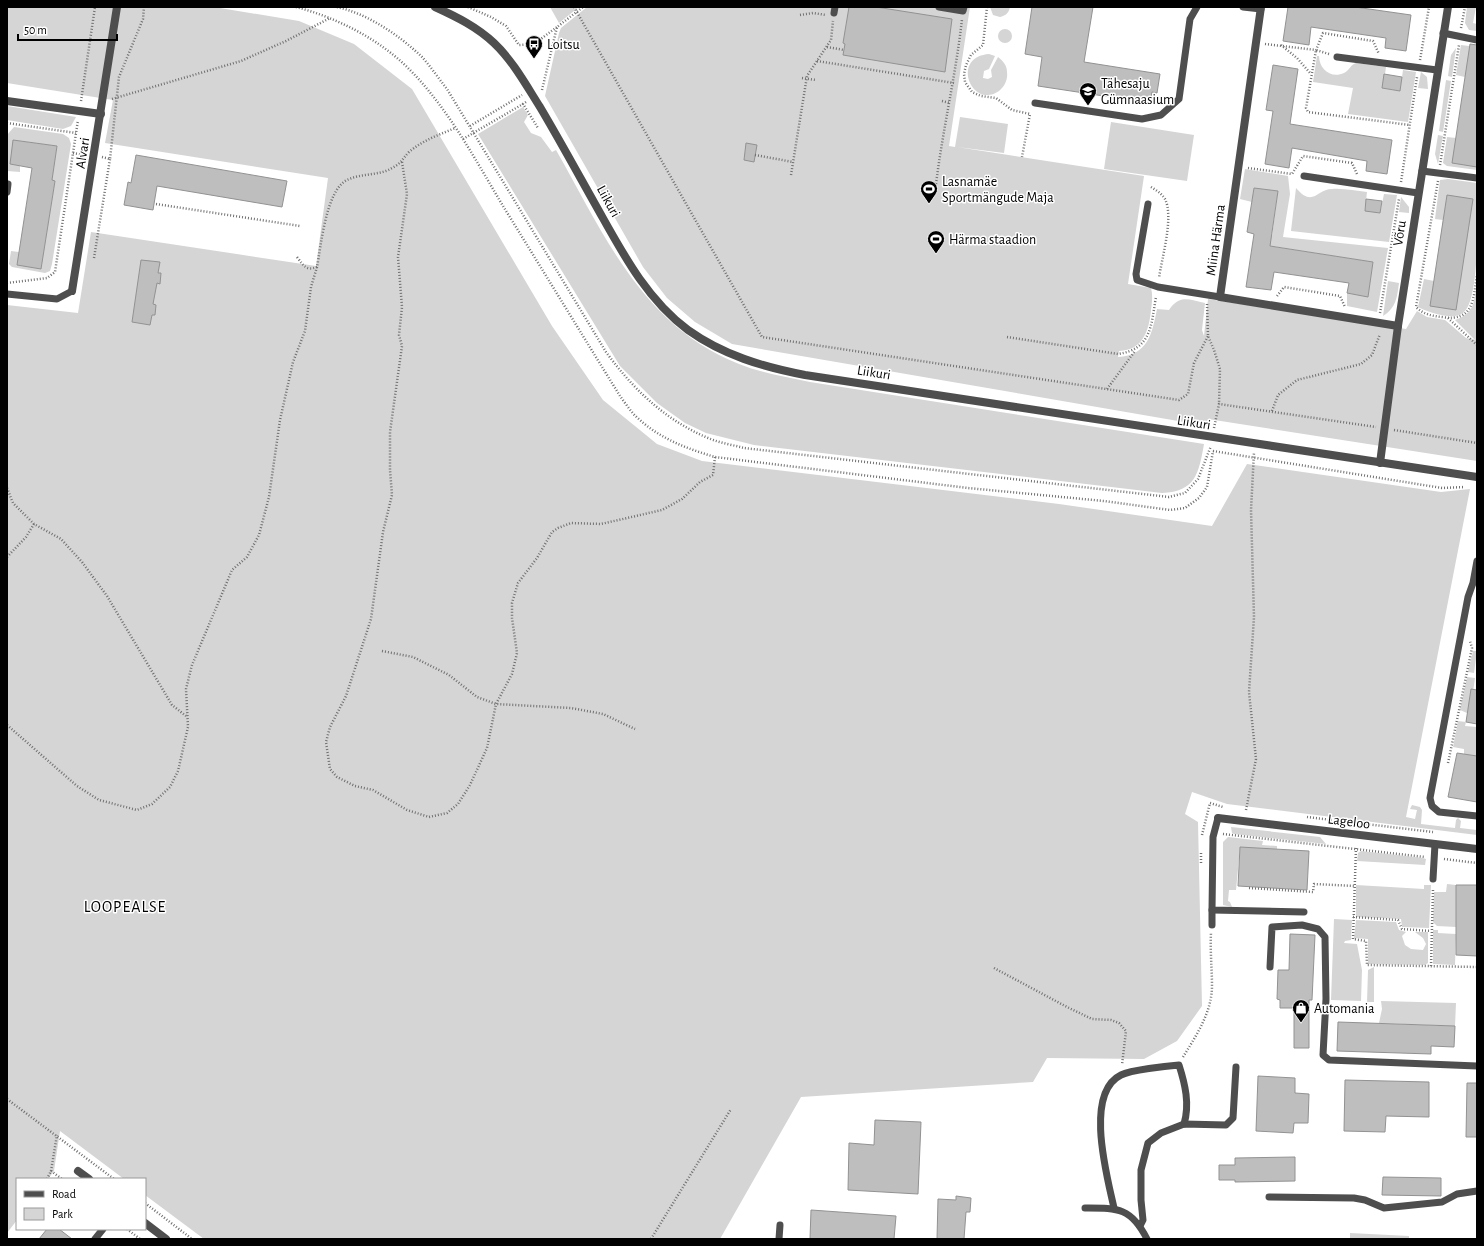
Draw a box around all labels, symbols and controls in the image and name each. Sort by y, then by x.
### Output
scale bar [18,16,117,42]
text: 50 m [24,24,47,36]
bus stop icon: Loitsu [524,34,544,59]
place label: Loitsu [547,38,580,52]
place label: Tähesaju Gümnaasium [1101,77,1174,107]
school or university icon: Tähesaju Gümnaasium [1078,81,1098,106]
street label: Alvari [74,137,92,170]
place label: Lasnamäe Sportmängude Maja [942,175,1054,205]
sports icon: Lasnamäe Sportmängude Maja [919,179,939,204]
street label: Liikuri [594,183,622,220]
street label: Miina Härma [1204,203,1228,277]
street label: Võru [1391,219,1409,247]
sports icon: Härma staadion [926,229,946,254]
place label: Härma staadion [949,233,1036,247]
street label: Liikuri [856,363,892,383]
street label: Liikuri [1176,413,1212,433]
street label: Lageloo [1327,812,1371,832]
district label: LOOPEALSE [84,899,166,915]
shop icon: Automania [1291,998,1311,1023]
place label: Automania [1314,1002,1375,1016]
legend [16,1178,146,1230]
text: Road [52,1188,76,1200]
text: Park [52,1208,73,1220]

